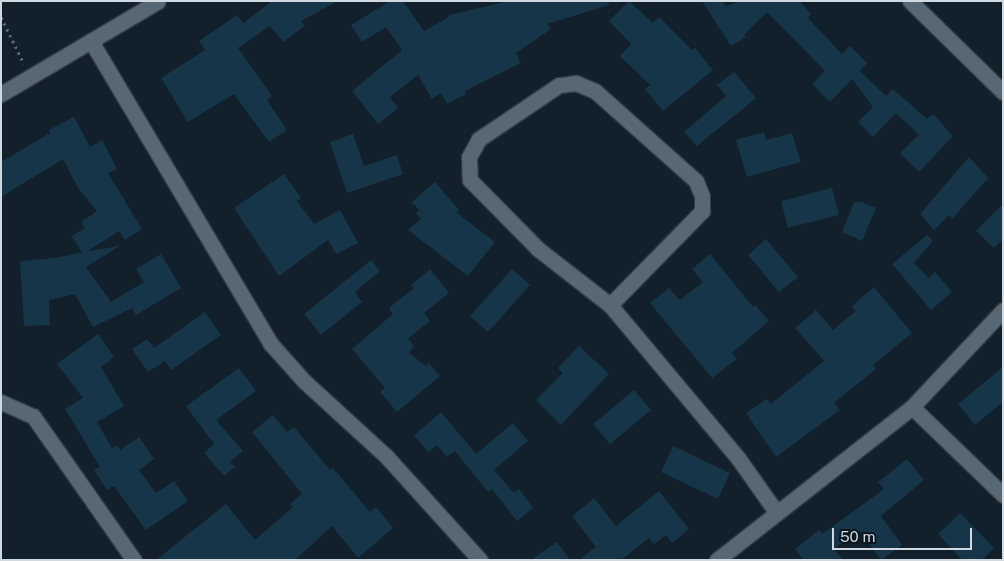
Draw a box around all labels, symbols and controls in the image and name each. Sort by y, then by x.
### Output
scale bar [834,518,974,550]
text: 50 m [840,528,875,545]

